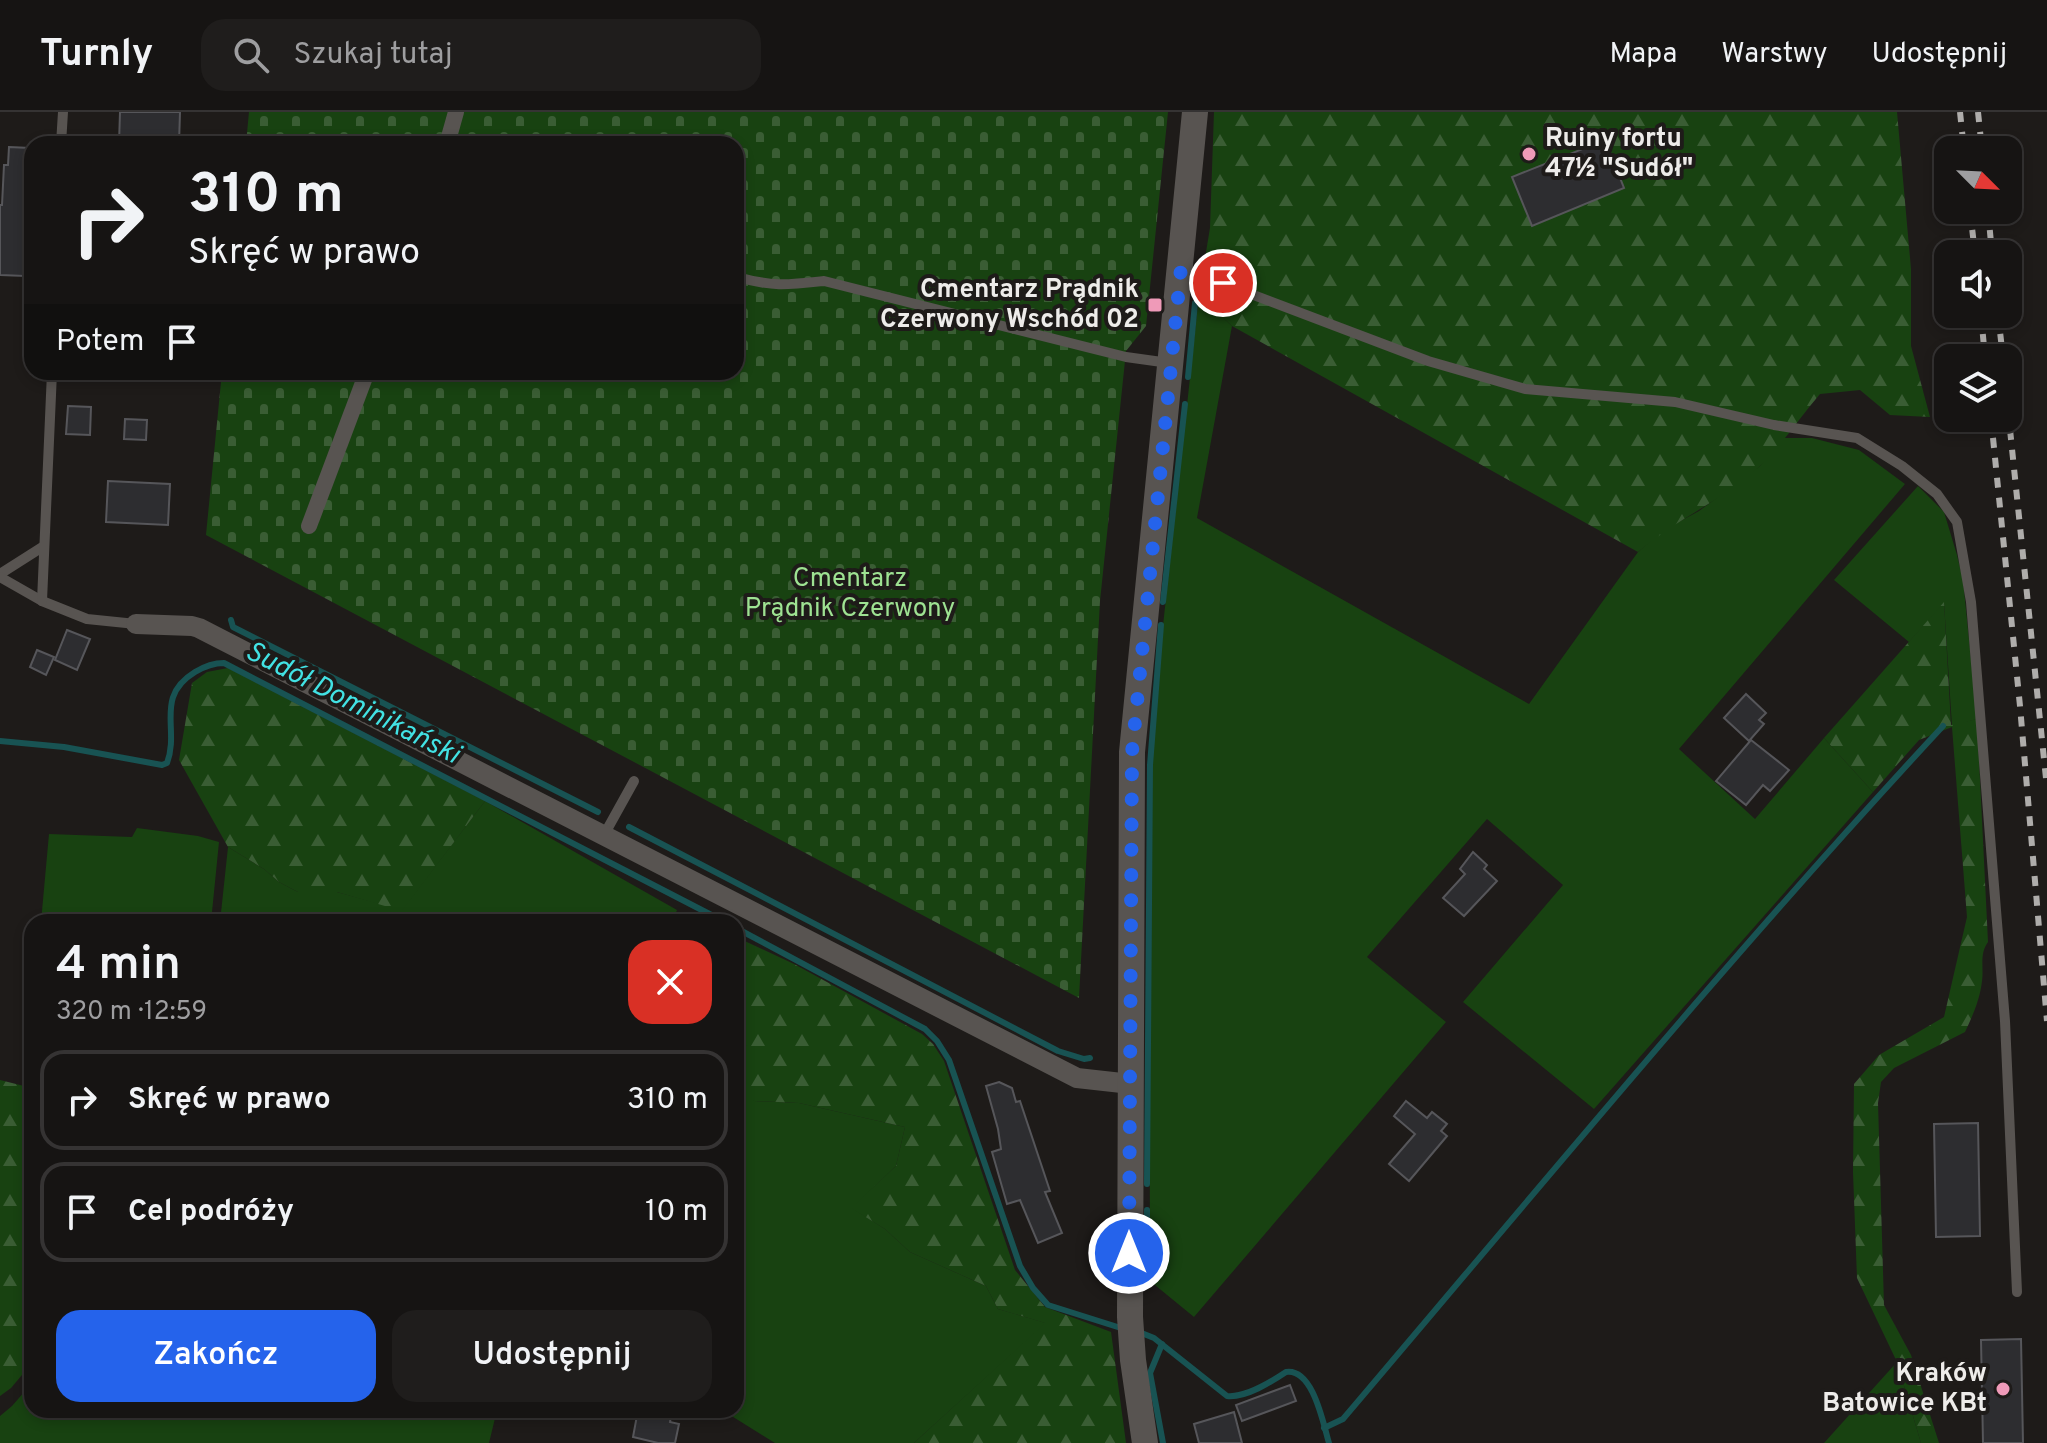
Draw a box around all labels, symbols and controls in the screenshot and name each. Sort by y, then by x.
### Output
search box [201,19,761,91]
text: Turnly [40,31,153,80]
icon: search [229,33,273,77]
text: Szukaj tutaj [293,37,453,74]
text: Mapa [1610,37,1677,73]
text: Warstwy [1721,37,1828,73]
text: Udostępnij [1872,37,2007,73]
place label: Ruiny fortu 47½ "Sudół" [1545,123,1693,186]
north arrow [1934,136,2022,224]
map controls [1934,136,2022,432]
marker: Ruiny fortu 47½ "Sudół" [1520,145,1538,163]
text: 310 m [188,162,344,232]
icon: right [56,168,160,272]
text: Skręć w prawo [188,231,420,277]
button: sound [1934,240,2022,328]
pin [1189,249,1257,317]
icon: arrive [1201,261,1245,305]
place label: Cmentarz Prądnik Czerwony Wschód 02 [880,274,1139,337]
marker: Cmentarz Prądnik Czerwony Wschód 02 [1146,296,1164,314]
icon: arrive [160,320,204,364]
text: Potem [56,324,144,361]
button: layers [1934,344,2022,432]
park label: Cmentarz Prądnik Czerwony [745,563,955,626]
water label: Sudół Dominikański [238,634,467,775]
text: 4 min [56,936,181,996]
button: close [628,940,712,1024]
text: 320 m · 12:59 [56,996,207,1029]
icon: right [60,1078,104,1122]
text: Skręć w prawo [128,1082,331,1119]
text: 310 m [627,1082,708,1119]
icon: arrive [60,1190,104,1234]
text: Cel podróży [128,1194,294,1231]
text: 10 m [645,1194,708,1231]
position arrow [1087,1211,1171,1295]
button: Zakończ [56,1310,376,1402]
button: Udostępnij [392,1310,712,1402]
place label: Kraków Batowice KBt [1822,1358,1987,1421]
marker: Kraków Batowice KBt [1994,1380,2012,1398]

